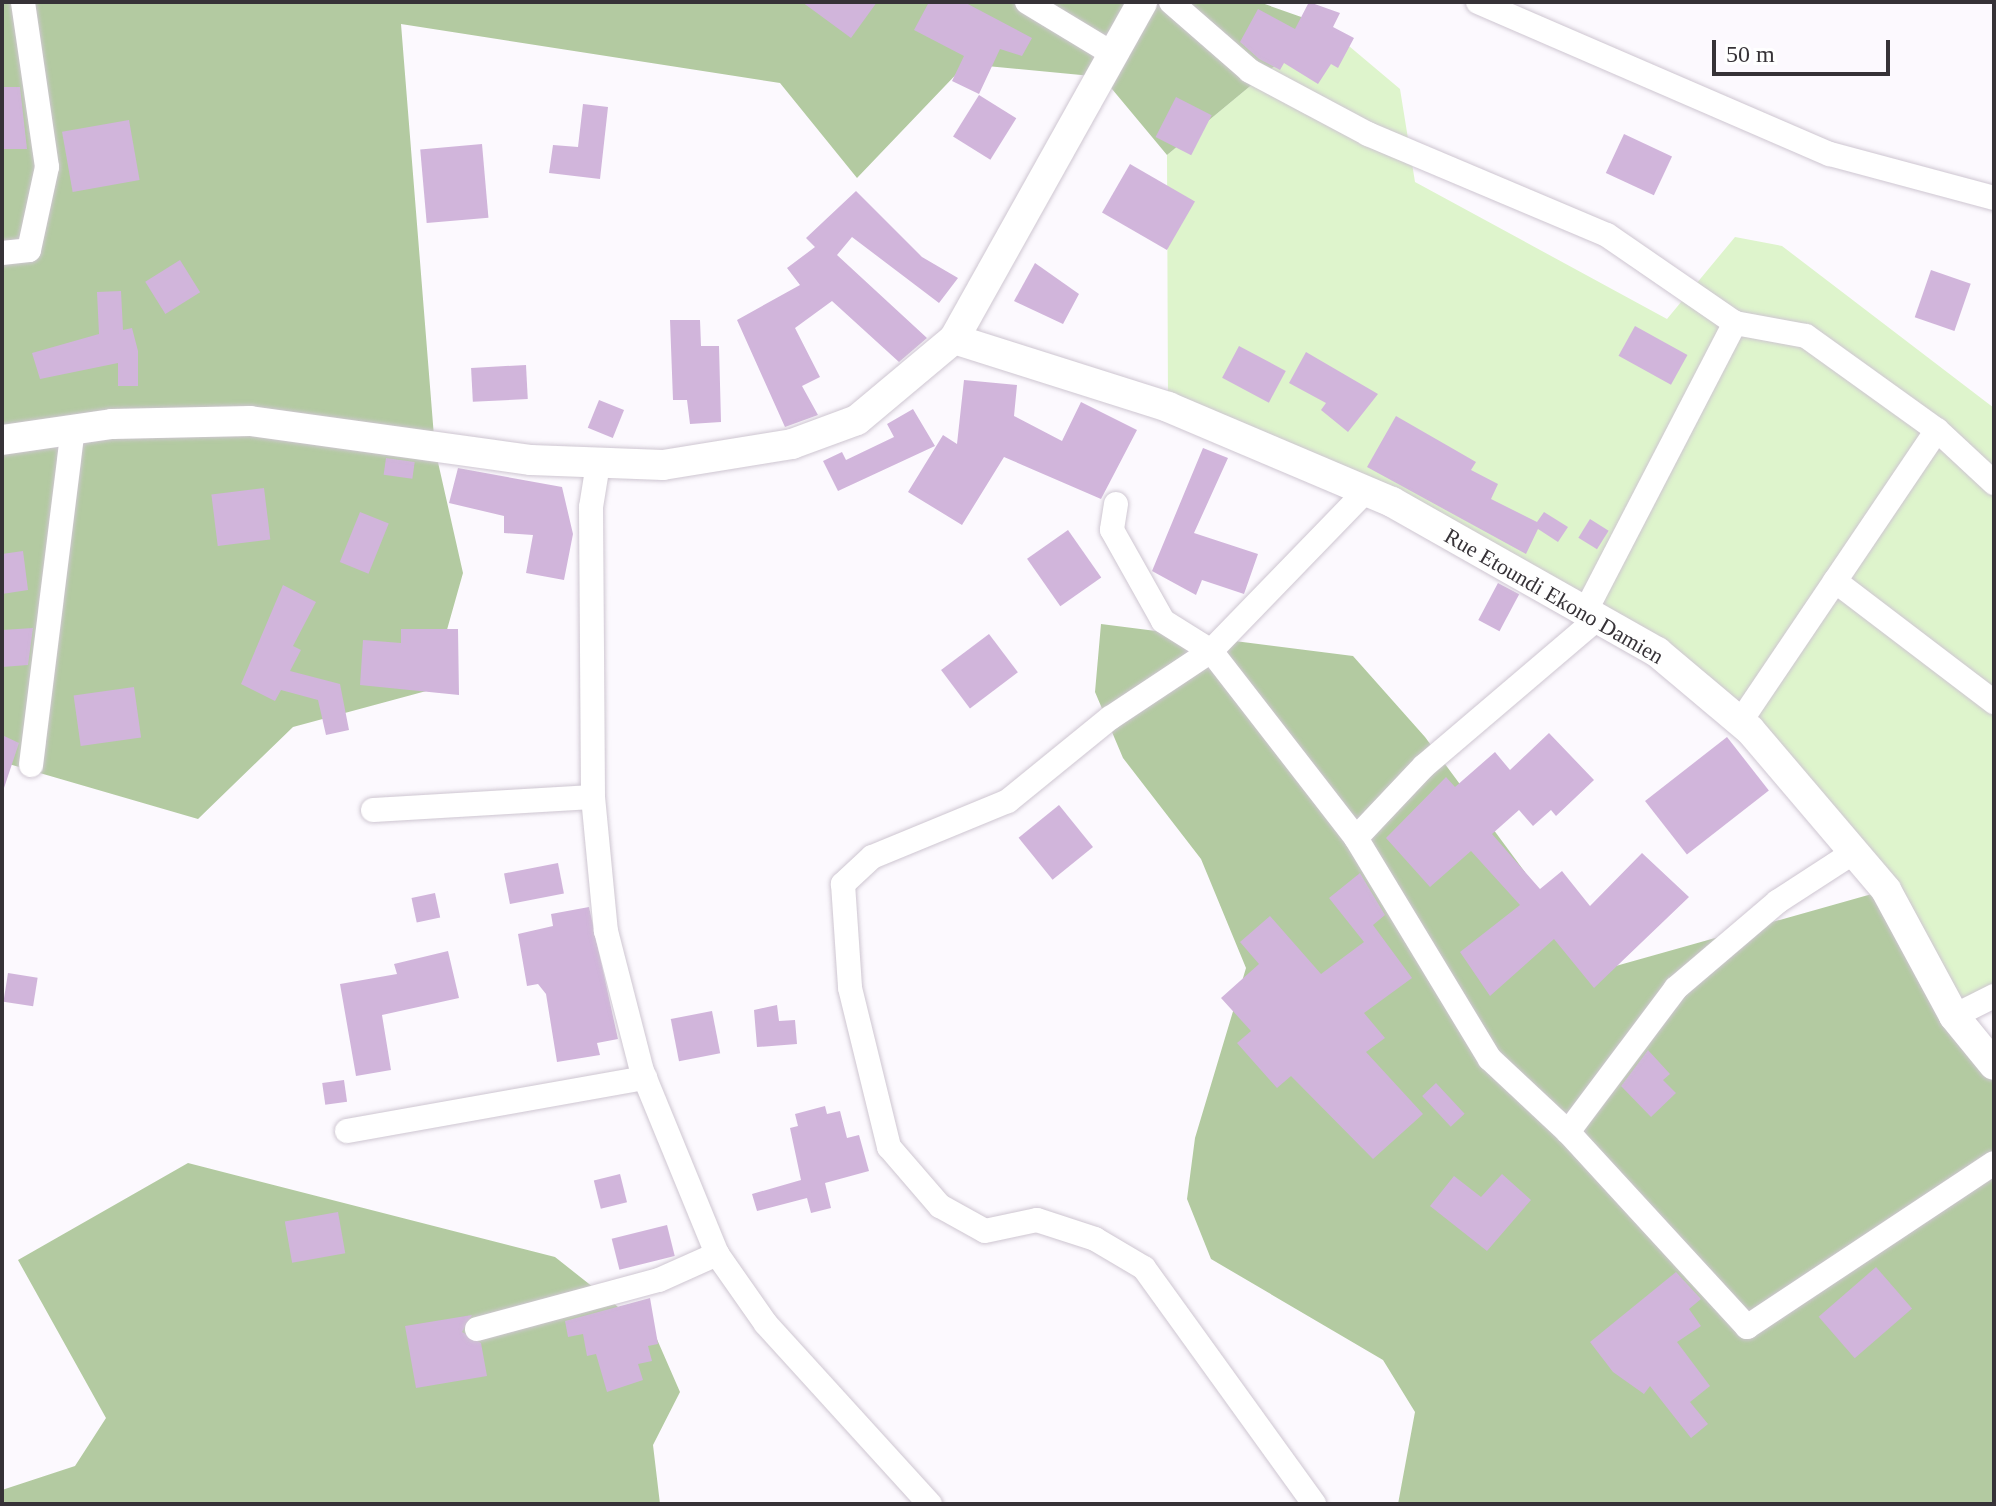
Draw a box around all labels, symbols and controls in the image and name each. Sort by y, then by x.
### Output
scale bar [1716,24,1894,74]
text: 50 m [1726,41,1775,67]
street label: Rue Etoundi Ekono Damien [1440,522,1668,670]

